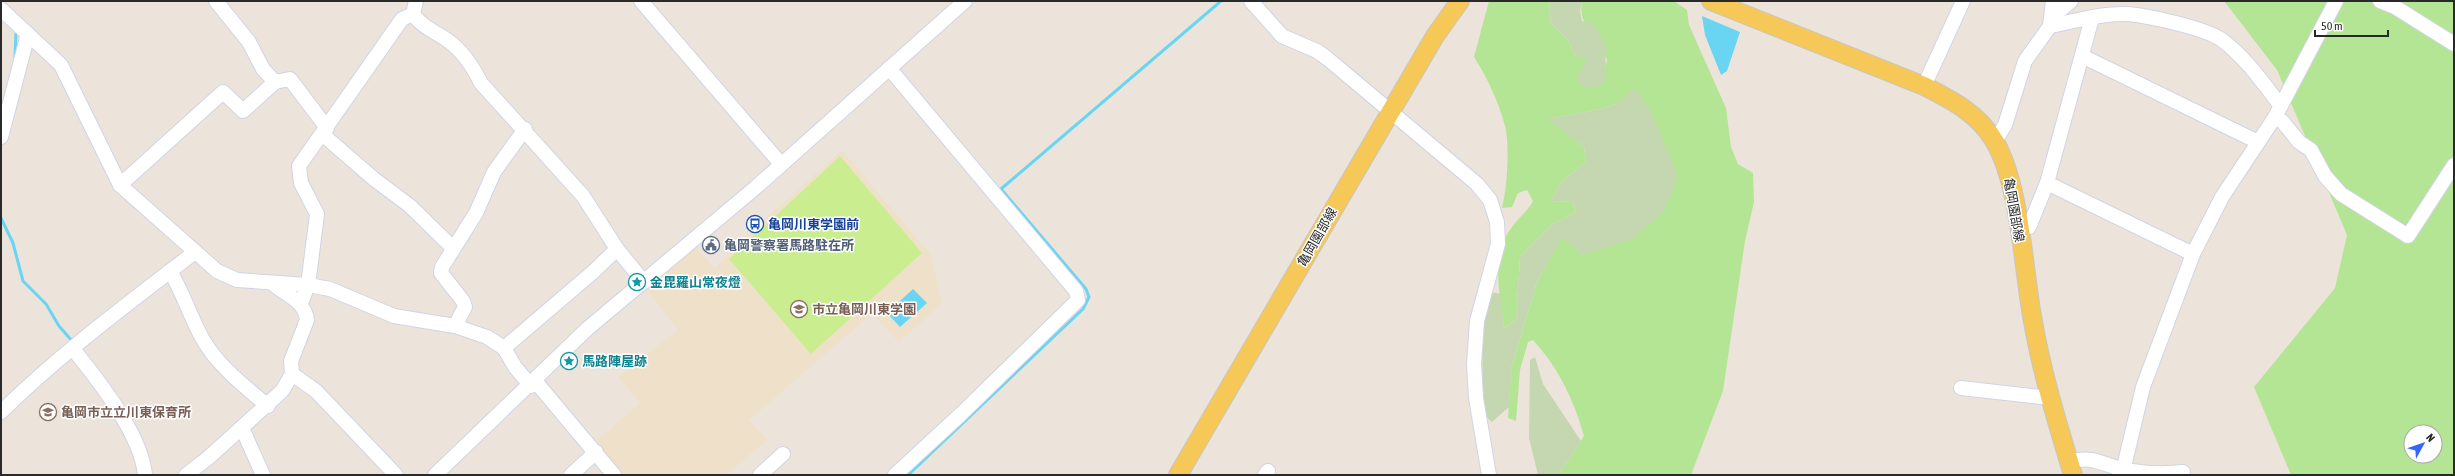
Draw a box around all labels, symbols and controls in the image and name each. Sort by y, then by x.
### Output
scale bar [2315,12,2388,38]
text: 50 m [2321,19,2343,33]
street label: 亀岡園部線 [2001,177,2027,243]
street label: 亀岡園部線 [1294,205,1340,269]
bus stop icon: 亀岡川東学園前 [745,214,765,234]
place label: 亀岡川東学園前 [768,217,859,232]
public building icon: 亀岡警察署馬路駐在所 [701,235,721,255]
place label: 亀岡警察署馬路駐在所 [724,238,854,253]
place icon: 金毘羅山常夜燈 [627,272,647,292]
place label: 金毘羅山常夜燈 [650,275,741,290]
school or university icon: 市立亀岡川東学園 [789,299,809,319]
place label: 市立亀岡川東学園 [812,302,916,317]
place icon: 馬路陣屋跡 [559,351,579,371]
place label: 馬路陣屋跡 [582,354,647,369]
school or university icon: 亀岡市立立川東保育所 [38,402,58,422]
place label: 亀岡市立立川東保育所 [61,405,191,420]
north arrow [2403,424,2443,464]
text: N [2424,431,2437,444]

